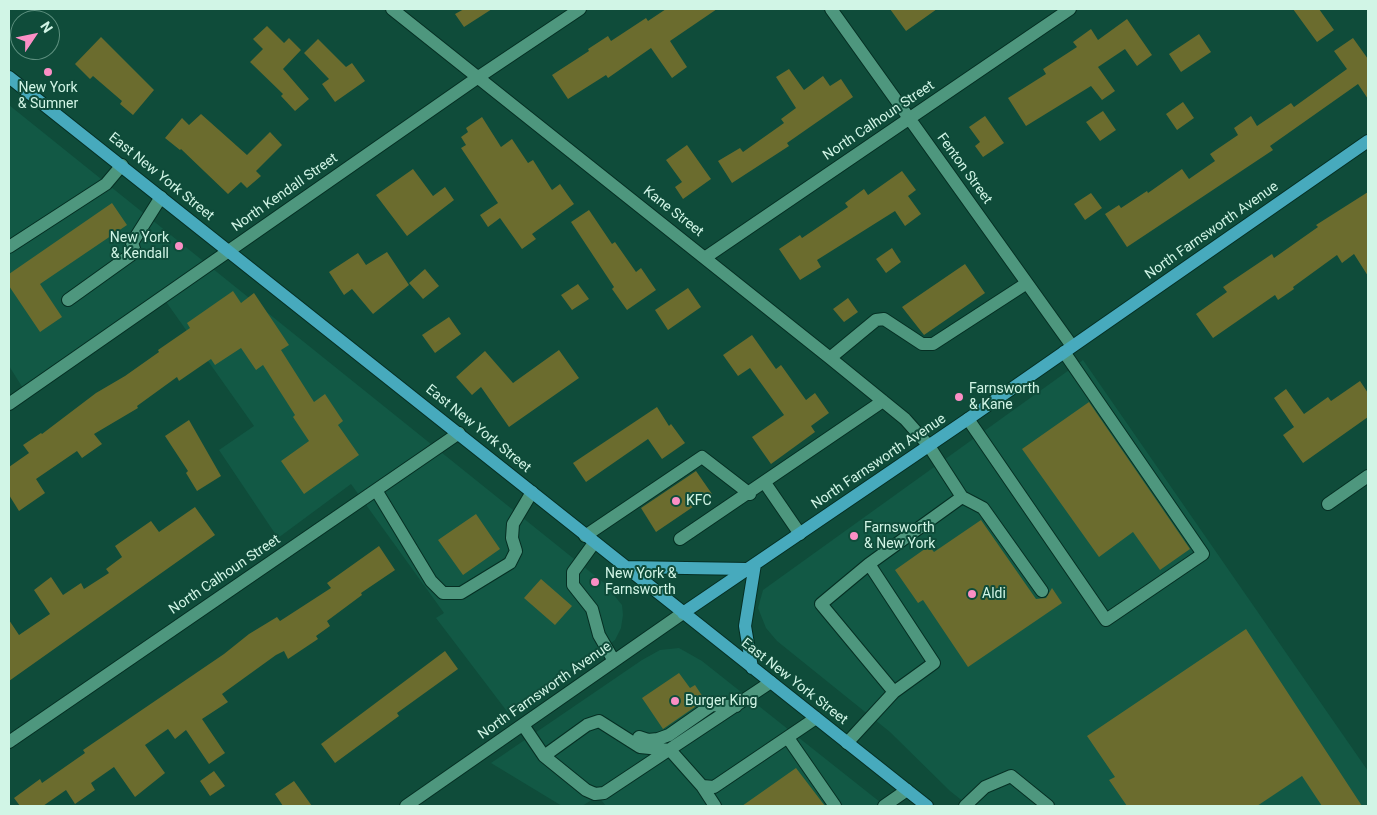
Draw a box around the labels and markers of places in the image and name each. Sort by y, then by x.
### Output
marker: New York & Sumner [42,66,54,78]
place label: New York & Sumner [18,80,78,112]
place label: New York & Kendall [110,230,169,262]
marker: New York & Kendall [173,240,185,252]
place label: Farnsworth & Kane [969,381,1040,414]
marker: Farnsworth & Kane [953,391,965,403]
place label: KFC [686,493,712,509]
marker: KFC [670,495,682,507]
place label: Farnsworth & New York [864,520,935,552]
marker: Farnsworth & New York [848,530,860,542]
place label: New York & Farnsworth [605,566,676,598]
marker: New York & Farnsworth [589,576,601,588]
place label: Aldi [982,586,1006,602]
marker: Aldi [966,588,978,600]
place label: Burger King [685,693,757,709]
marker: Burger King [669,695,681,707]

